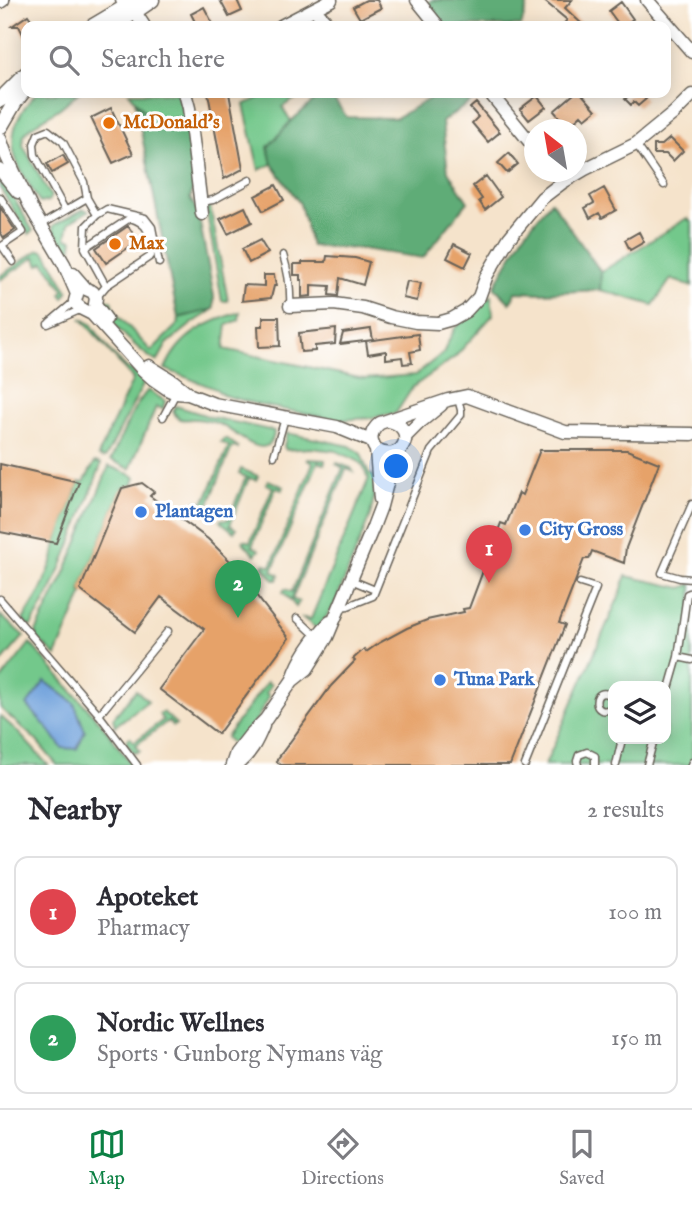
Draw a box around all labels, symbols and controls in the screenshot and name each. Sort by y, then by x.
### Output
search box [21,21,671,98]
icon: search [45,41,83,79]
text: Search here [101,43,225,76]
place label: McDonald's [123,111,220,135]
marker: McDonald's [101,115,117,131]
north arrow [524,119,587,182]
place label: Max [129,232,165,256]
marker: Max [107,236,123,252]
your location [379,449,413,483]
place label: Plantagen [155,500,233,524]
marker: Plantagen [133,504,149,520]
place label: City Gross [539,518,624,542]
marker: City Gross [517,522,533,538]
pin: 1 [466,525,512,583]
pin: 2 [215,560,261,618]
place label: Tuna Park [453,668,535,692]
marker: Tuna Park [432,672,448,688]
map controls [608,681,671,744]
button: layers [608,681,671,744]
text: Nearby [28,792,121,830]
text: 2 results [587,796,664,825]
text: Apoteket [97,881,198,914]
text: 1 [49,898,57,927]
text: 100 m [608,898,662,927]
text: Pharmacy [97,914,190,943]
text: Nordic Wellnes [97,1007,264,1040]
text: 2 [48,1024,58,1053]
text: 150 m [611,1024,662,1053]
text: Sports · Gunborg Nymans väg [97,1040,383,1069]
tab: Map [88,1125,126,1191]
tab: Directions [301,1125,384,1191]
tab: Saved [559,1125,604,1191]

